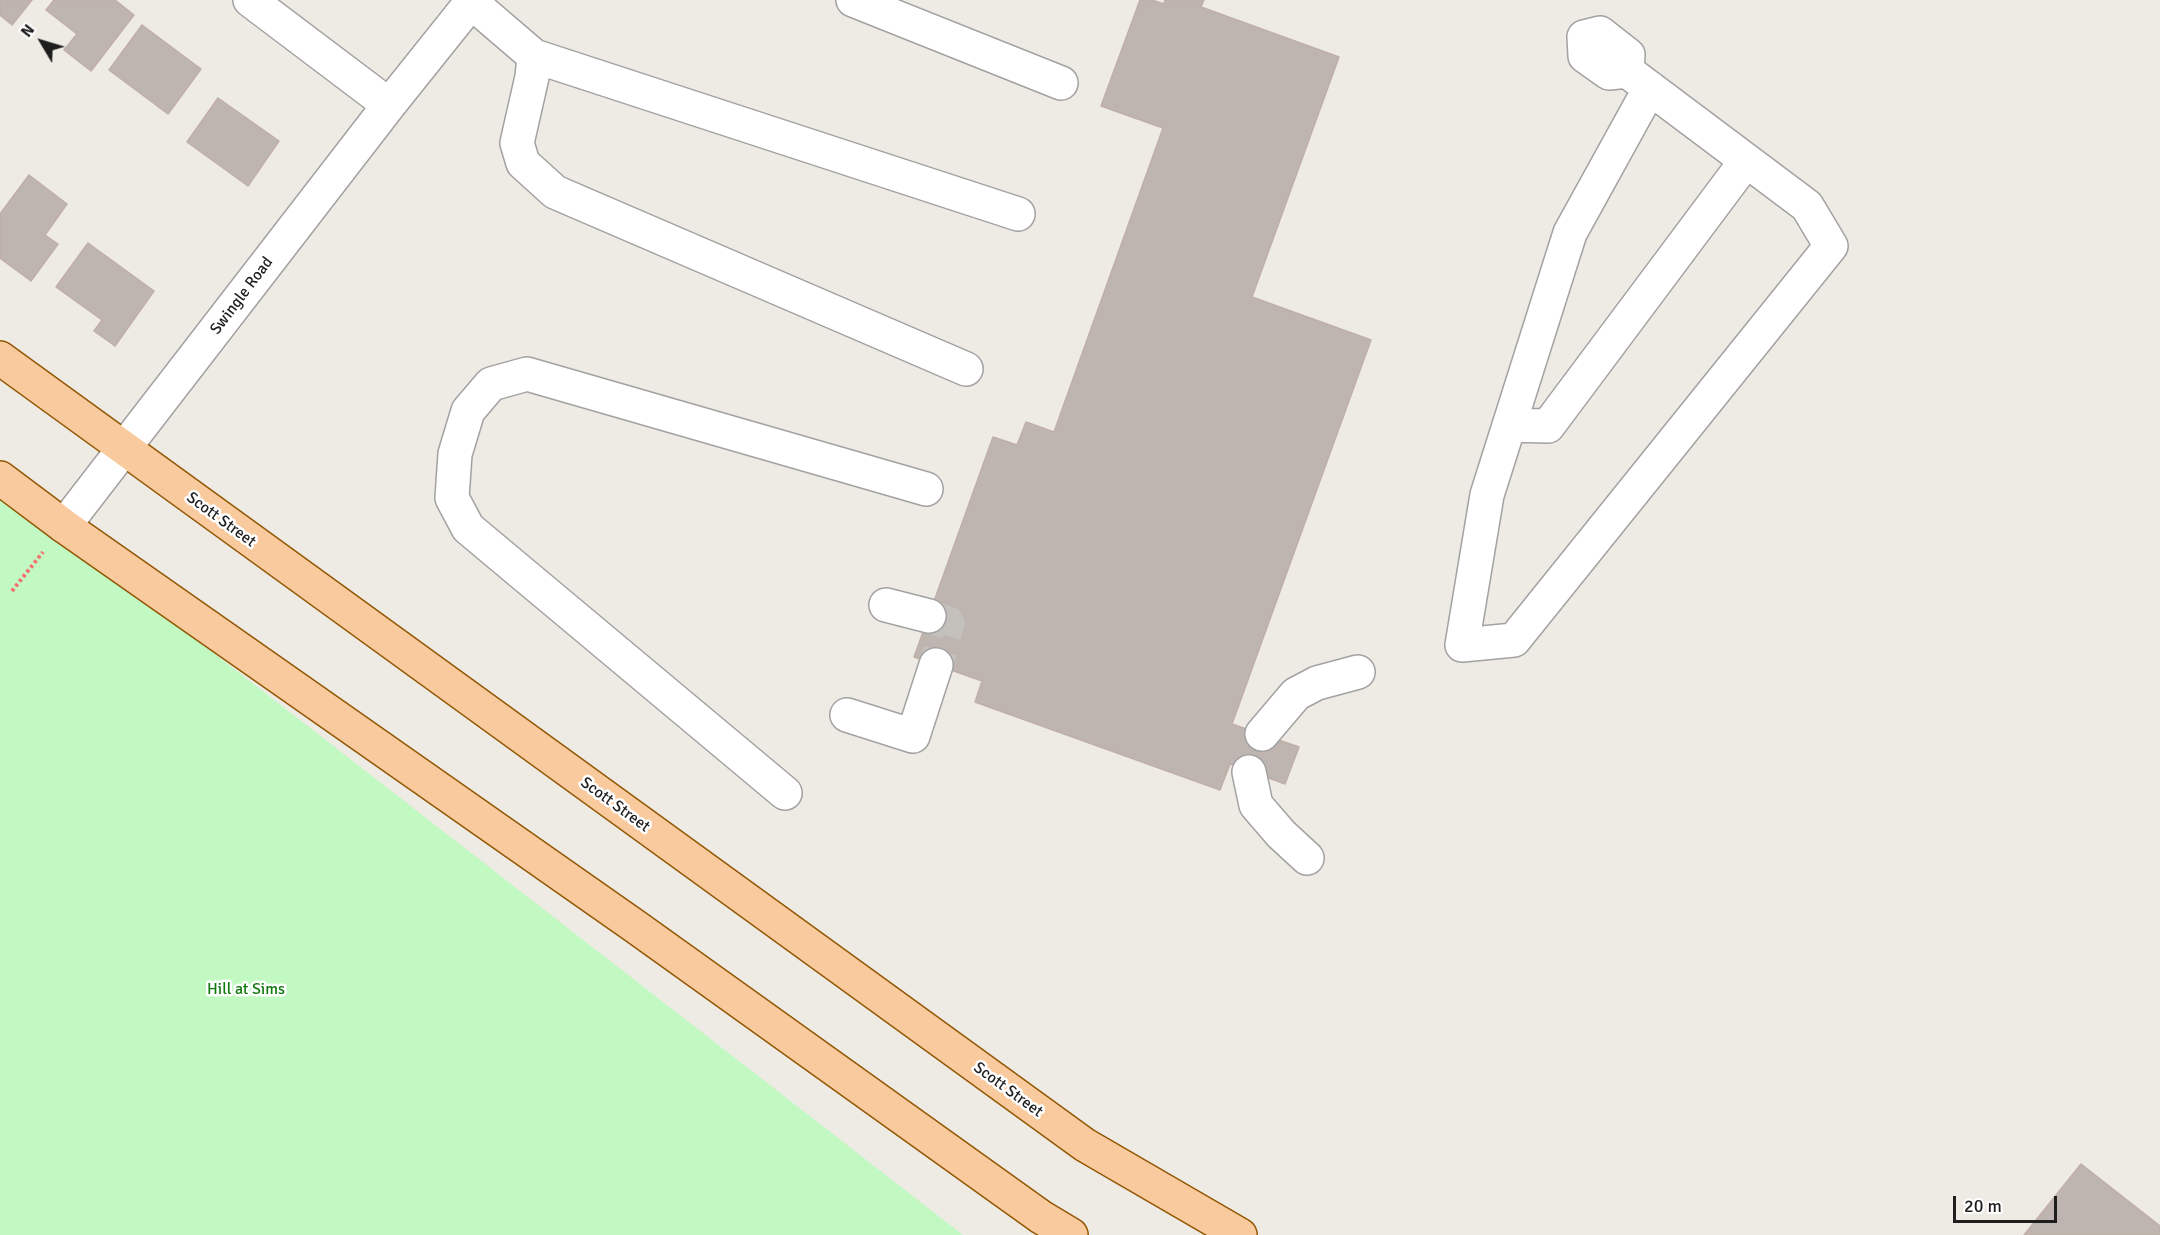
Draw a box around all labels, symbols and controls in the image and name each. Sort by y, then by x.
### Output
north arrow [12,12,72,72]
text: N [17,20,39,41]
street label: Swingle Road [207,253,277,339]
street label: Scott Street [183,488,259,552]
street label: Scott Street [577,773,653,837]
park label: Hill at Sims [207,980,285,1000]
street label: Scott Street [970,1058,1046,1122]
scale bar [1956,1184,2060,1222]
text: 20 m [1964,1195,2002,1217]

